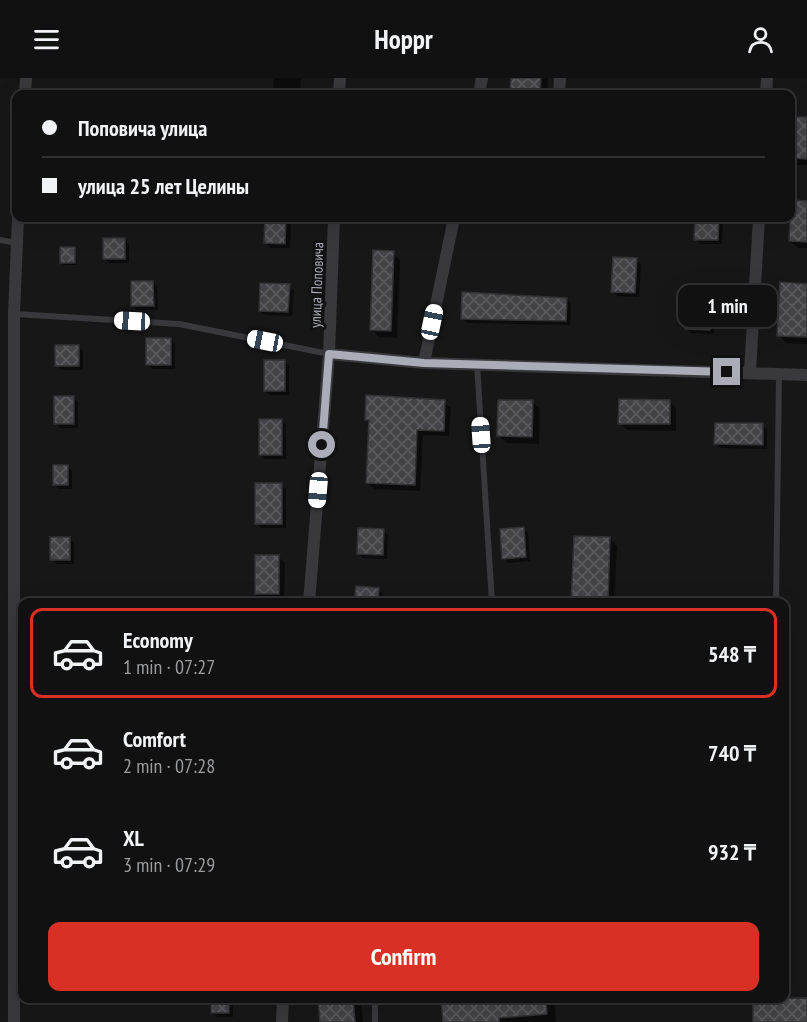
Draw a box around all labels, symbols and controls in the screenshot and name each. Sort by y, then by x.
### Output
text: Hoppr [374,22,433,56]
icon: menu [30,23,63,56]
icon: person [744,23,777,56]
text: Поповича улица [78,114,207,142]
text: улица 25 лет Целины [78,172,249,200]
street label: улица Поповича [306,242,327,328]
callout: 1 min [678,285,777,327]
text: 1 min [707,293,748,319]
car [419,303,445,341]
car [114,311,150,331]
car [246,329,284,353]
route end [713,358,740,385]
car [471,416,491,454]
route start [308,431,335,458]
car [307,471,329,509]
icon: car [51,626,105,680]
text: Economy [123,626,193,654]
text: 548 ₸ [708,640,756,668]
text: 1 min · 07:27 [123,654,215,680]
icon: car [51,725,105,779]
text: Comfort [123,725,186,753]
text: 740 ₸ [708,739,756,767]
text: 2 min · 07:28 [123,753,215,779]
icon: car [51,824,105,878]
text: XL [123,824,144,852]
text: 932 ₸ [708,838,756,866]
text: 3 min · 07:29 [123,852,215,878]
button: Confirm [48,922,759,991]

